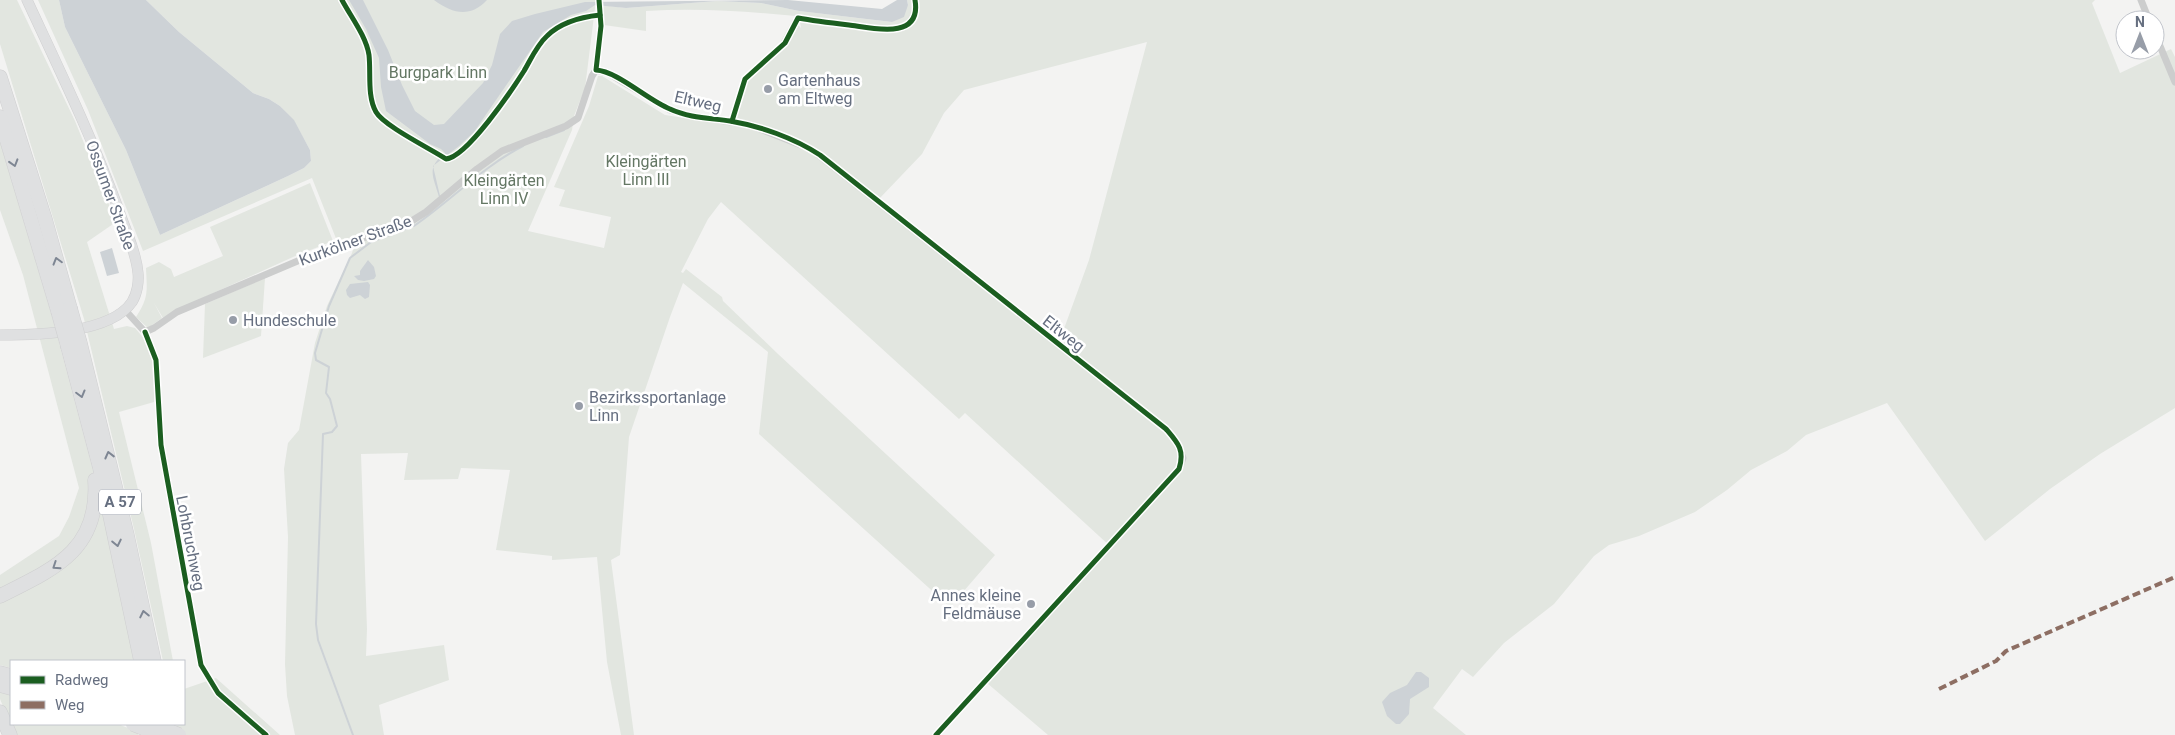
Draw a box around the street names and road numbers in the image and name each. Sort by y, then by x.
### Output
street label: Eltweg [673,87,723,116]
street label: Ossumer Straße [82,138,139,252]
street label: Kurkölner Straße [296,211,414,270]
street label: Eltweg [1039,311,1088,356]
road number: A 57 [99,490,141,514]
street label: Lohbruchweg [172,494,209,592]

